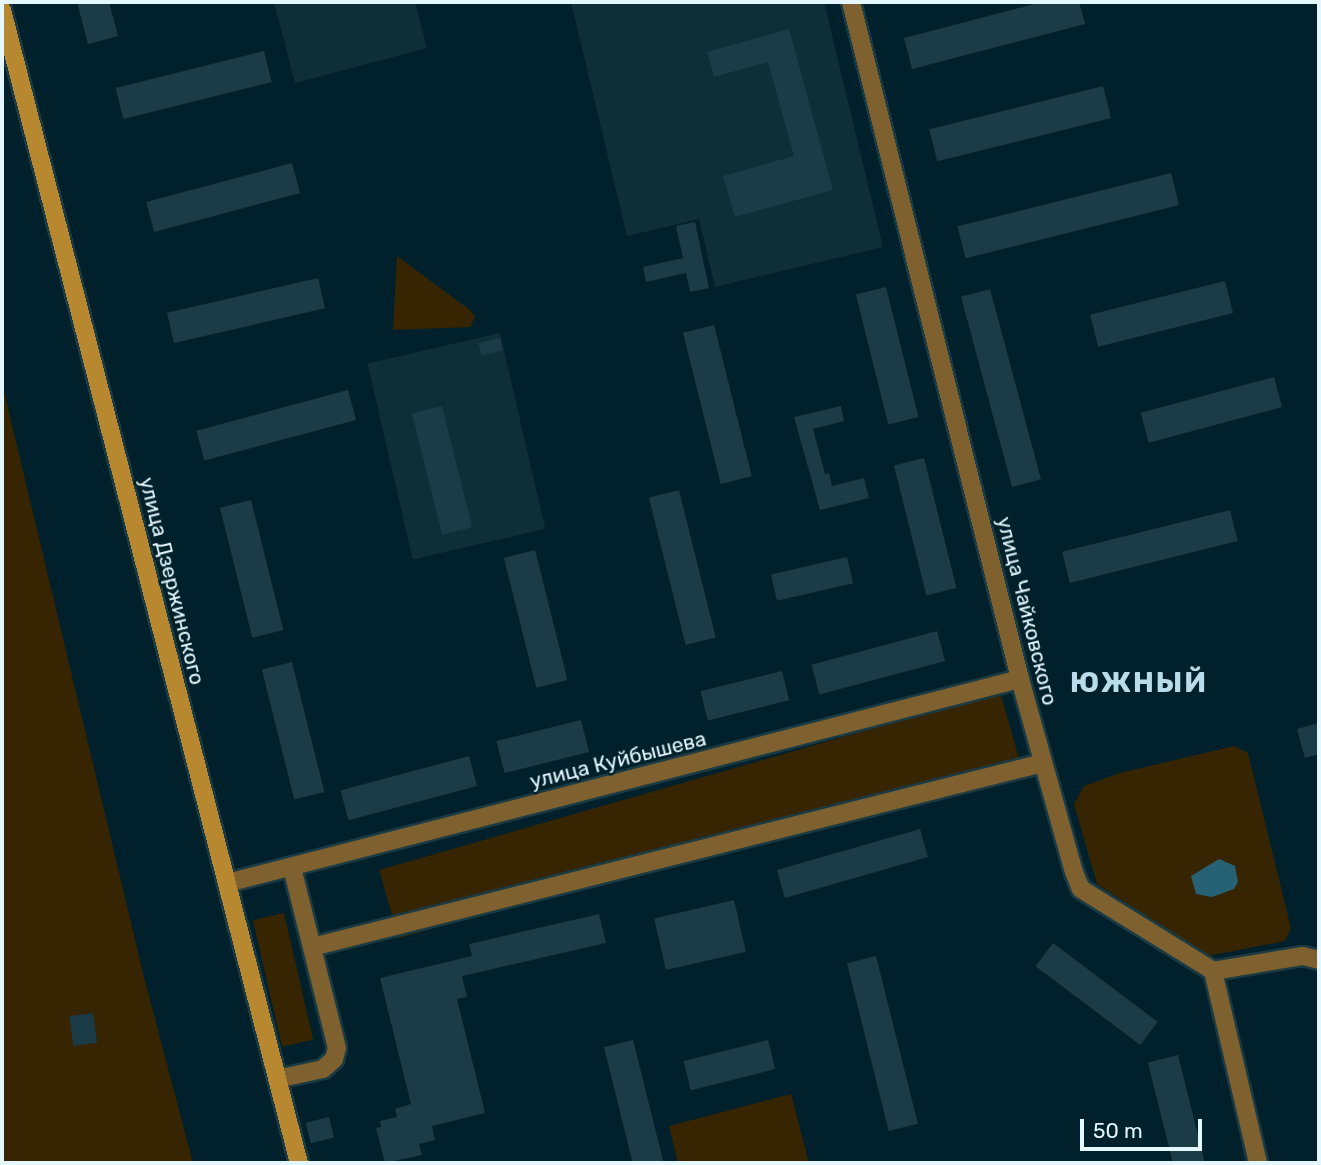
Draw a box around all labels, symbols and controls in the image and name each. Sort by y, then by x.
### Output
street label: улица Дзержинского [134,475,210,687]
street label: улица Чайковского [991,514,1063,708]
district label: ЮЖНЫЙ [1071,666,1207,700]
street label: улица Куйбышева [527,726,709,794]
scale bar [1083,1106,1206,1150]
text: 50 m [1093,1118,1143,1143]

